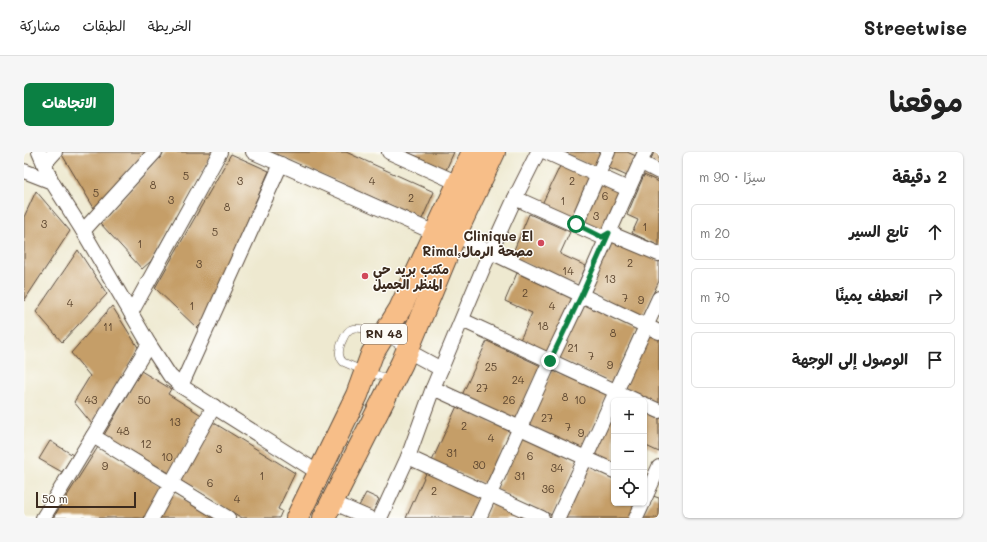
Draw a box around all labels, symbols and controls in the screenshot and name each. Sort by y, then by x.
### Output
text: Streetwise [864,15,967,40]
text: مشاركة [20,16,60,35]
text: الطبقات [82,16,126,35]
text: الخريطة [148,16,191,35]
button: الاتجاهات [24,83,114,126]
text: موقعنا [889,83,963,119]
text: 2 دقيقة [892,165,947,187]
house number: 5 [183,168,189,183]
text: سيرًا · 90 m [699,168,766,185]
house number: 3 [237,173,244,188]
house number: 4 [369,173,376,188]
house number: 2 [569,173,575,188]
house number: 8 [150,177,157,192]
house number: 5 [93,185,99,200]
house number: 6 [602,188,608,203]
house number: 2 [408,190,414,205]
house number: 3 [168,192,175,207]
house number: 1 [561,193,565,208]
house number: 8 [224,199,231,214]
house number: 3 [593,208,600,223]
route start [567,215,585,233]
house number: 3 [41,216,48,231]
house number: 1 [643,219,647,234]
text: تابع السير [849,221,908,241]
icon: ahead [924,221,946,243]
house number: 5 [212,224,218,239]
text: 20 m [700,224,730,241]
place label: Clinique El Rimal,مصحة الرمال [422,227,533,259]
house number: 1 [138,236,142,251]
marker: Clinique El Rimal,مصحة الرمال [536,238,546,248]
house number: 2 [627,255,633,270]
house number: 3 [196,256,203,271]
place label: مكتب بريد حي المنظر الجميل [373,260,449,293]
house number: 14 [562,263,574,278]
marker: مكتب بريد حي المنظر الجميل [360,271,370,281]
house number: 13 [604,271,616,286]
house number: 2 [522,285,528,300]
text: انعطف يمينًا [836,285,908,305]
icon: right [924,285,946,307]
text: 70 m [700,288,730,305]
house number: 7 [622,290,628,305]
house number: 9 [638,292,645,307]
house number: 4 [67,295,74,310]
house number: 1 [190,298,194,313]
house number: 4 [549,298,556,313]
house number: 18 [537,318,549,333]
house number: 11 [103,319,113,334]
road number: RN 48 [361,324,407,344]
house number: 8 [610,325,617,340]
house number: 21 [567,340,579,355]
house number: 7 [588,348,594,363]
text: الوصول إلى الوجهة [792,349,908,369]
icon: arrive [924,349,946,371]
route end [541,352,559,370]
house number: 9 [607,357,614,372]
house number: 25 [485,359,497,374]
house number: 24 [512,372,525,387]
house number: 27 [476,380,488,395]
house number: 8 [562,389,569,404]
house number: 43 [85,392,98,407]
house number: 50 [137,392,151,407]
house number: 26 [503,392,515,407]
house number: 10 [574,392,586,407]
map controls [611,398,647,506]
button: + [611,398,647,434]
house number: 27 [541,410,553,425]
house number: 13 [169,414,181,429]
house number: 2 [461,418,467,433]
house number: 7 [565,419,571,434]
house number: 48 [116,423,130,438]
house number: 9 [578,425,585,440]
house number: 4 [488,430,495,445]
button: − [611,434,647,470]
house number: 12 [140,436,152,451]
house number: 3 [216,441,223,456]
house number: 31 [446,445,458,460]
house number: 6 [527,448,533,463]
house number: 10 [161,449,173,464]
house number: 30 [472,457,486,472]
house number: 9 [102,458,109,473]
house number: 34 [551,460,564,475]
house number: 1 [260,468,264,483]
house number: 31 [514,468,526,483]
button: locate [611,470,647,506]
house number: 6 [207,475,213,490]
house number: 36 [541,481,555,496]
house number: 2 [431,483,437,498]
scale bar [36,490,136,509]
text: 50 m [42,491,68,506]
house number: 4 [234,491,241,506]

